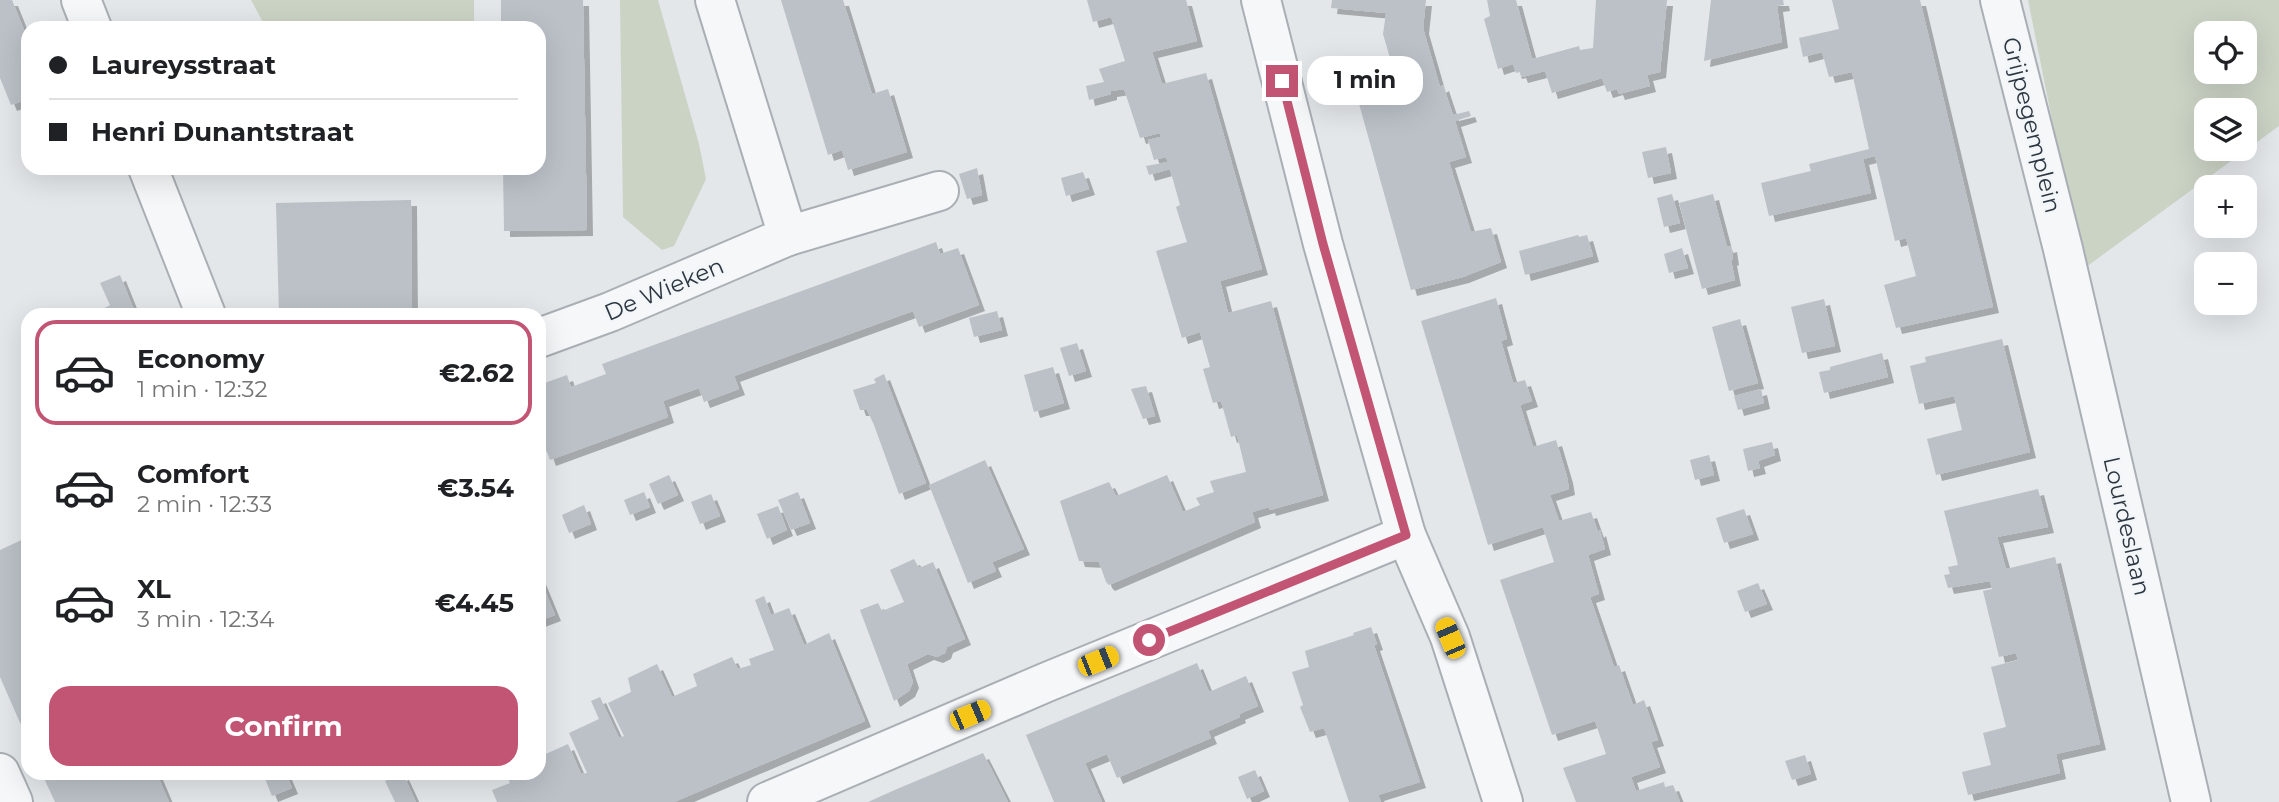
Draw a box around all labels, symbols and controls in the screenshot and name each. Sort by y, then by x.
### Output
map controls [2194,21,2257,315]
button: locate [2194,21,2257,84]
street label: Grijpegemplein [1997,34,2067,216]
text: Laureysstraat [91,49,276,81]
callout: 1 min [1306,56,1422,106]
route end [1266,65,1298,97]
text: 1 min [1334,66,1396,94]
button: layers [2194,98,2257,161]
text: Henri Dunantstraat [91,116,354,148]
button: + [2194,175,2257,238]
street label: De Wieken [600,251,728,327]
button: − [2194,252,2257,315]
icon: car [53,341,116,404]
text: Economy [137,343,264,375]
text: €2.62 [439,357,514,389]
text: 1 min · 12:32 [137,375,267,403]
street label: Lourdeslaan [2097,454,2157,598]
icon: car [53,456,116,519]
text: Comfort [137,458,249,490]
text: €3.54 [437,472,514,504]
text: 2 min · 12:33 [137,490,272,518]
icon: car [53,571,116,634]
text: XL [137,573,171,605]
text: €4.45 [435,587,514,619]
text: 3 min · 12:34 [137,605,274,633]
car [1433,615,1468,661]
route start [1133,624,1165,656]
car [1075,643,1122,679]
button: Confirm [49,686,518,766]
car [947,697,994,733]

